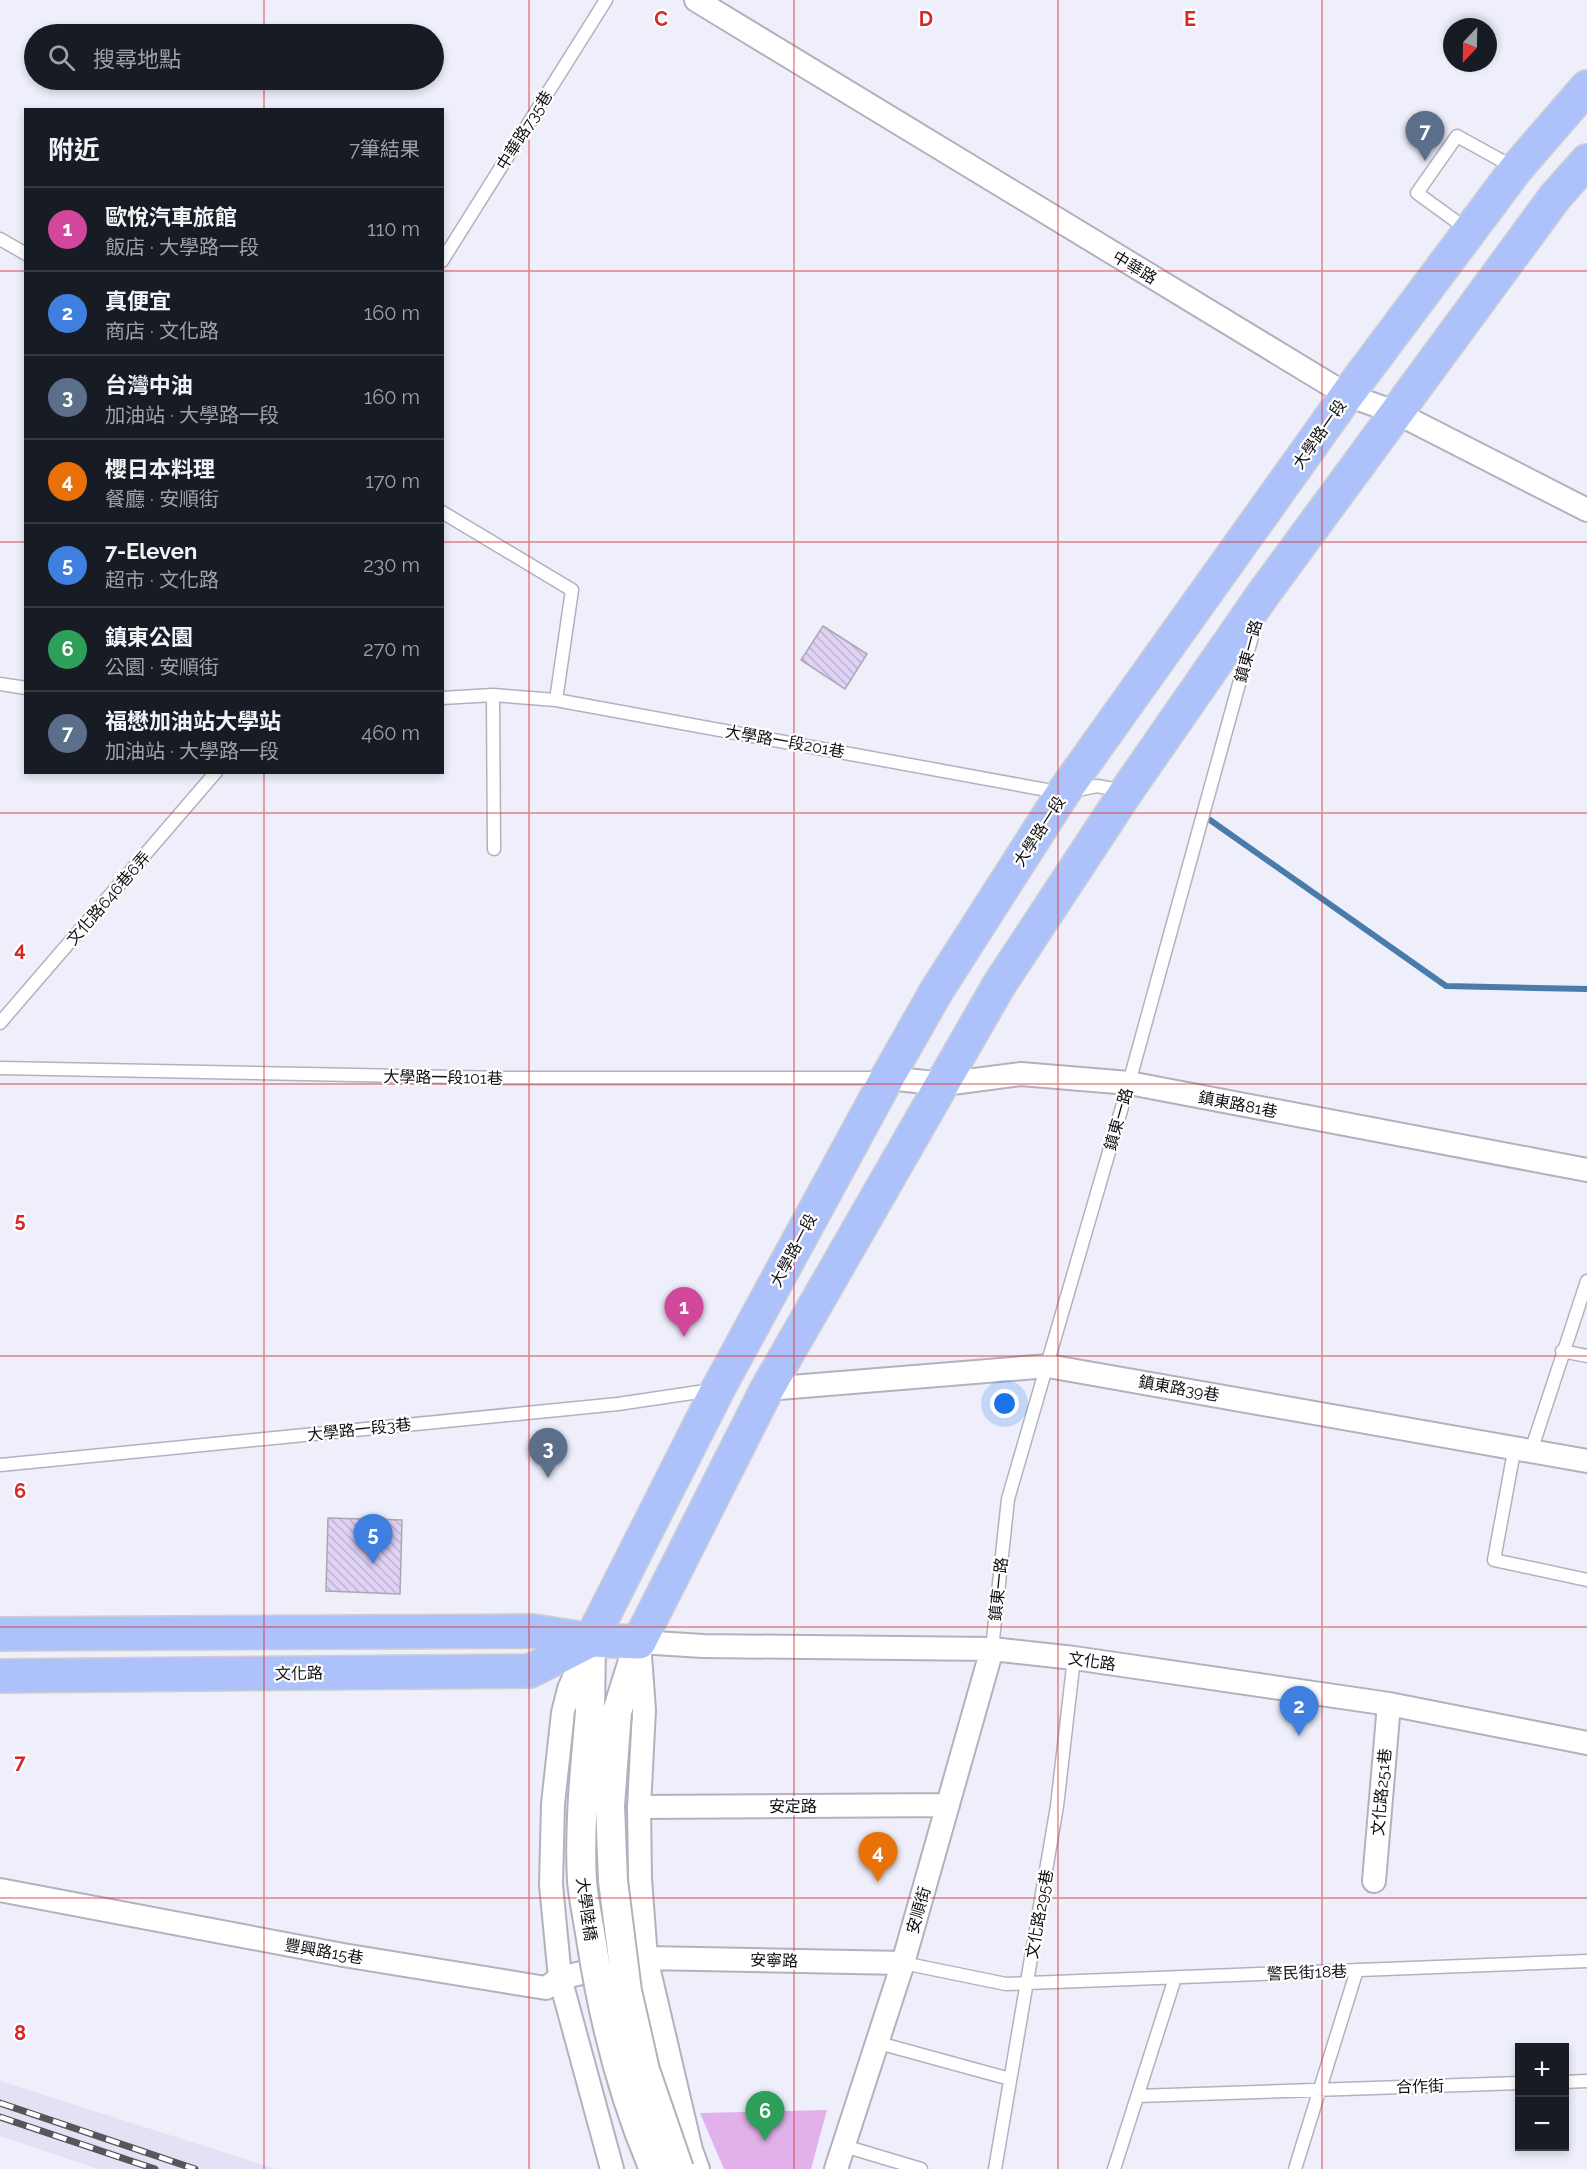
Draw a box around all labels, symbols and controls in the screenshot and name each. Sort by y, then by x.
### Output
text: C [654,7,668,31]
text: D [919,7,933,31]
text: E [1184,7,1196,31]
north arrow [1443,18,1497,72]
search box [24,24,444,90]
icon: search [45,41,78,74]
text: 搜尋地點 [93,46,181,72]
street label: 中華路735巷 [493,87,556,173]
pin: 7 [1406,112,1444,161]
text: 附近 [48,135,100,165]
text: 7筆結果 [349,137,420,161]
text: 歐悅汽車旅館 [105,204,237,230]
text: 1 [63,217,72,241]
text: 110 m [367,217,420,241]
text: 飯店 · 大學路一段 [105,235,259,259]
street label: 中華路 [1109,247,1160,288]
text: 真便宜 [105,288,171,314]
text: 2 [62,301,73,325]
text: 160 m [364,301,420,325]
text: 商店 · 文化路 [105,319,219,343]
text: 台灣中油 [105,372,193,398]
text: 3 [62,385,73,409]
text: 160 m [364,385,420,409]
street label: 大學路一段 [1289,396,1350,473]
text: 加油站 · 大學路一段 [105,403,279,427]
text: 櫻日本料理 [105,456,215,482]
text: 4 [62,469,73,493]
text: 170 m [365,469,420,493]
text: 餐廳 · 安順街 [105,487,219,511]
text: 7-Eleven [105,538,197,564]
text: 5 [62,553,73,577]
text: 230 m [363,553,420,577]
text: 超市 · 文化路 [105,568,219,592]
street label: 鎮東一路 [1231,618,1266,685]
text: 鎮東公園 [105,624,193,650]
text: 6 [61,637,74,661]
text: 270 m [363,637,420,661]
text: 公園 · 安順街 [105,655,219,679]
text: 福懋加油站大學站 [105,708,281,734]
text: 7 [62,721,73,745]
text: 460 m [361,721,420,745]
street label: 大學路一段201巷 [724,722,846,761]
text: 加油站 · 大學路一段 [105,739,279,763]
street label: 大學路一段 [1010,793,1069,870]
street label: 文化路646巷6弄 [63,848,154,949]
text: 4 [14,937,26,961]
street label: 大學路一段101巷 [383,1067,503,1088]
street label: 鎮東一路 [1101,1086,1136,1153]
street label: 鎮東路81巷 [1197,1088,1279,1121]
text: 5 [14,1208,26,1232]
street label: 大學路一段 [766,1210,821,1290]
pin: 1 [664,1288,704,1337]
street label: 鎮東路39巷 [1137,1372,1221,1405]
your location [990,1389,1019,1418]
street label: 大學路一段3巷 [306,1415,412,1444]
pin: 3 [528,1428,568,1478]
text: 6 [14,1479,26,1503]
pin: 5 [354,1514,392,1564]
street label: 鎮東一路 [986,1556,1011,1622]
street label: 文化路 [1067,1649,1117,1674]
street label: 文化路 [275,1664,323,1683]
pin: 2 [1280,1686,1318,1736]
street label: 文化路251巷 [1368,1747,1395,1837]
text: 7 [14,1750,26,1774]
street label: 安定路 [769,1797,817,1816]
pin: 4 [858,1832,898,1882]
street label: 文化路295巷 [1022,1868,1057,1960]
street label: 大學陸橋 [573,1876,600,1942]
street label: 安順街 [903,1884,934,1936]
street label: 豐興路15巷 [283,1935,365,1968]
street label: 安寧路 [750,1951,798,1970]
street label: 警民街18巷 [1267,1962,1347,1983]
text: 8 [14,2021,26,2045]
map controls [1515,2043,1569,2151]
button: + [1515,2043,1569,2097]
street label: 合作街 [1396,2076,1444,2097]
pin: 6 [746,2092,784,2141]
button: − [1515,2097,1569,2151]

